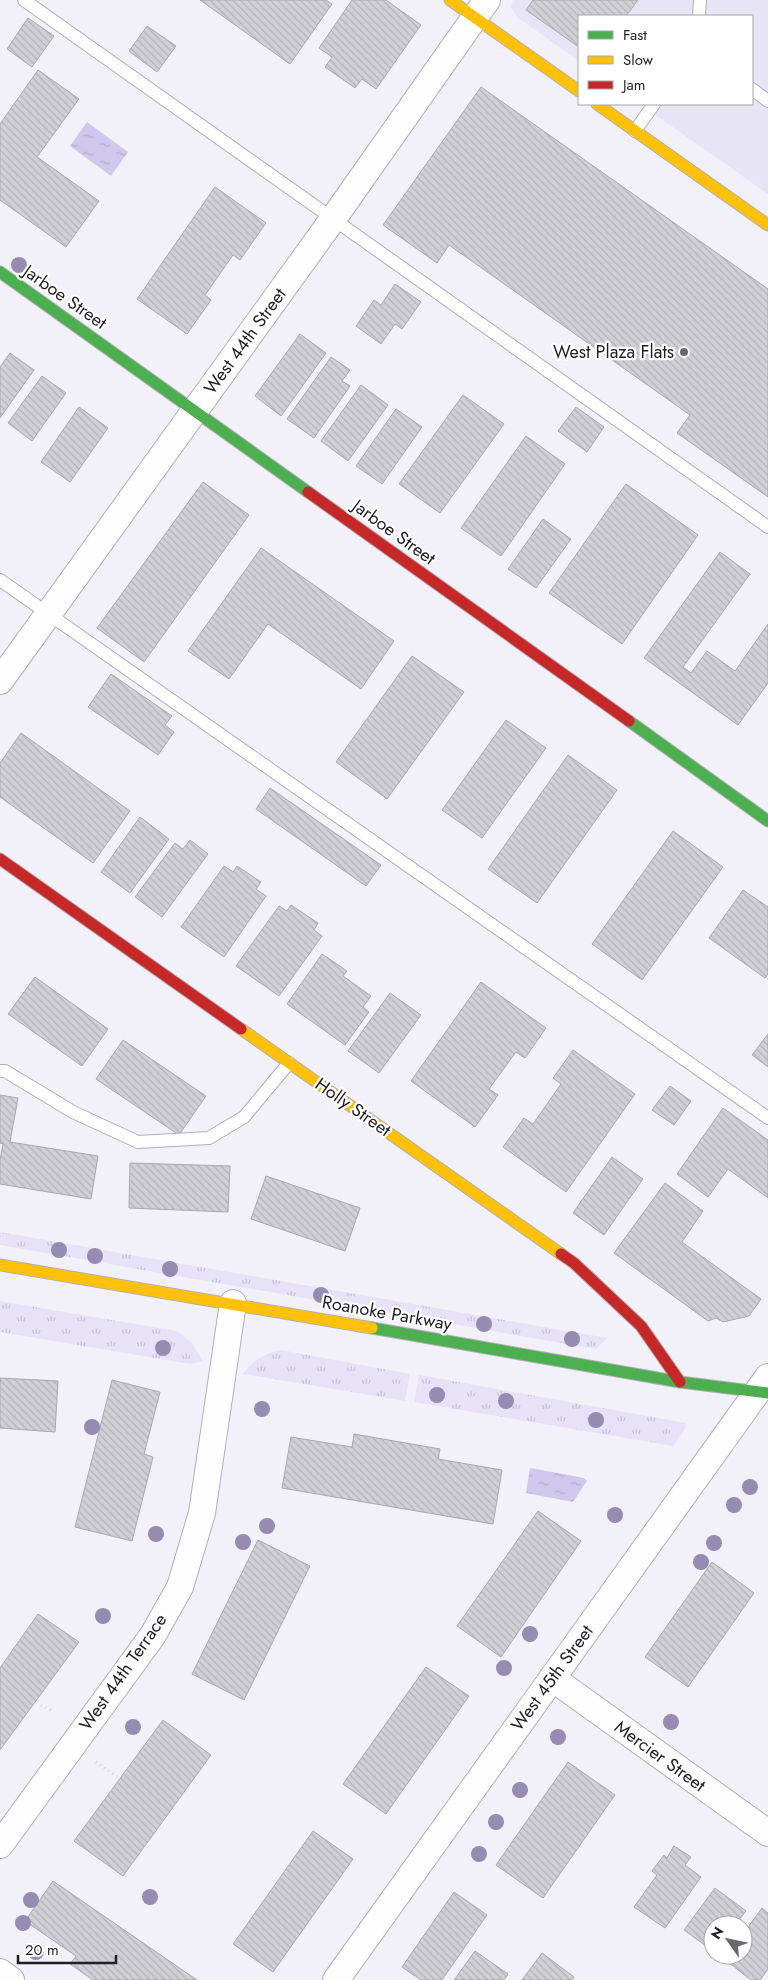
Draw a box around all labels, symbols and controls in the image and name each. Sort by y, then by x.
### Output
legend [578,15,753,105]
text: Fast [623,24,647,46]
text: Slow [623,49,654,71]
text: Jam [621,74,646,96]
street label: Jarboe Street [16,257,113,336]
street label: West 44th Street [198,282,293,400]
place label: West Plaza Flats [553,339,674,365]
marker: West Plaza Flats [678,346,690,358]
street label: Jarboe Street [346,492,441,571]
street label: Holly Street [310,1071,397,1143]
street label: Roanoke Parkway [320,1289,454,1337]
street label: West 44th Terrace [73,1608,173,1736]
street label: West 45th Street [505,1619,600,1736]
street label: Mercier Street [609,1714,711,1798]
north arrow [703,1915,753,1965]
text: N [706,1923,729,1943]
scale bar [18,1932,115,1964]
text: 20 m [25,1939,59,1961]

